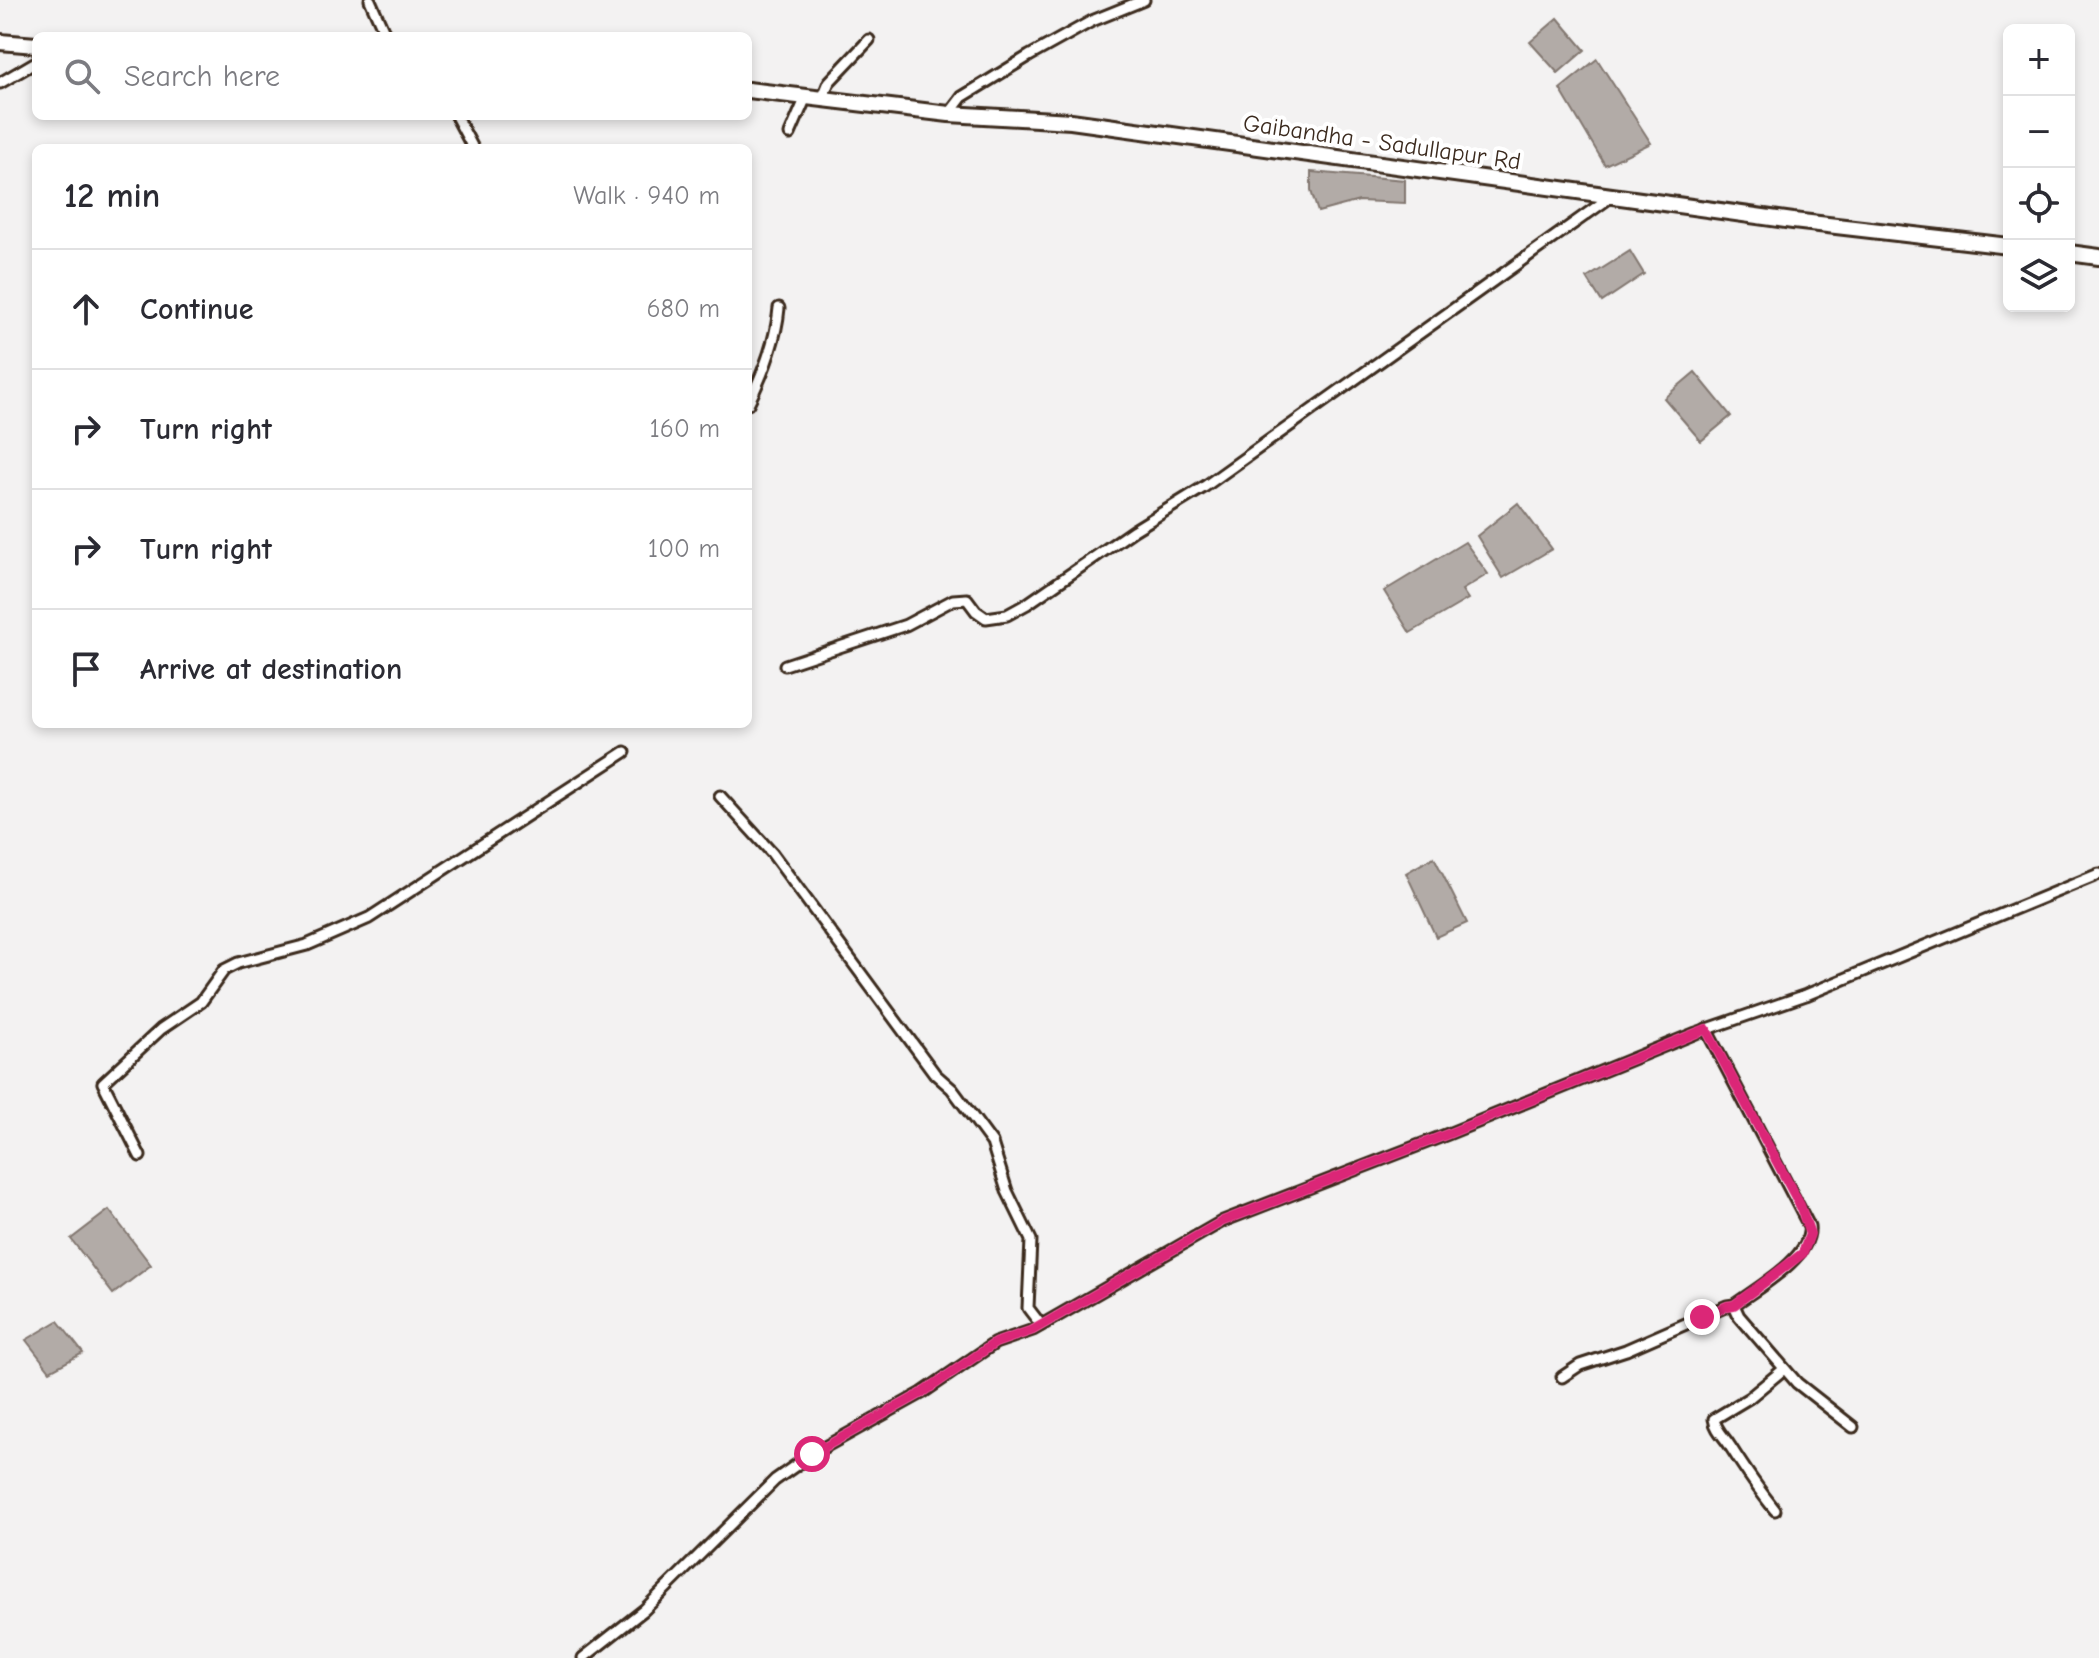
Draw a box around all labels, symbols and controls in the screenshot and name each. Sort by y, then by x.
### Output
map controls [2003,24,2075,312]
button: + [2003,24,2075,96]
search box [32,32,752,120]
icon: search [60,54,104,98]
text: Search here [124,59,280,94]
button: − [2003,96,2075,168]
street label: Gaibandha - Sadullapur Rd [1241,109,1523,175]
button: locate [2003,168,2075,240]
text: 12 min [64,176,160,216]
text: Walk · 940 m [573,181,720,211]
button: layers [2003,240,2075,312]
icon: ahead [64,287,108,331]
text: Continue [140,292,254,327]
text: 680 m [646,294,720,324]
icon: right [64,407,108,451]
text: Turn right [140,412,272,447]
text: 160 m [650,414,720,444]
icon: right [64,527,108,571]
text: Turn right [140,532,272,567]
text: 100 m [648,534,720,564]
icon: arrive [64,647,108,691]
text: Arrive at destination [140,652,402,687]
route end [1684,1299,1720,1335]
route start [794,1436,830,1472]

